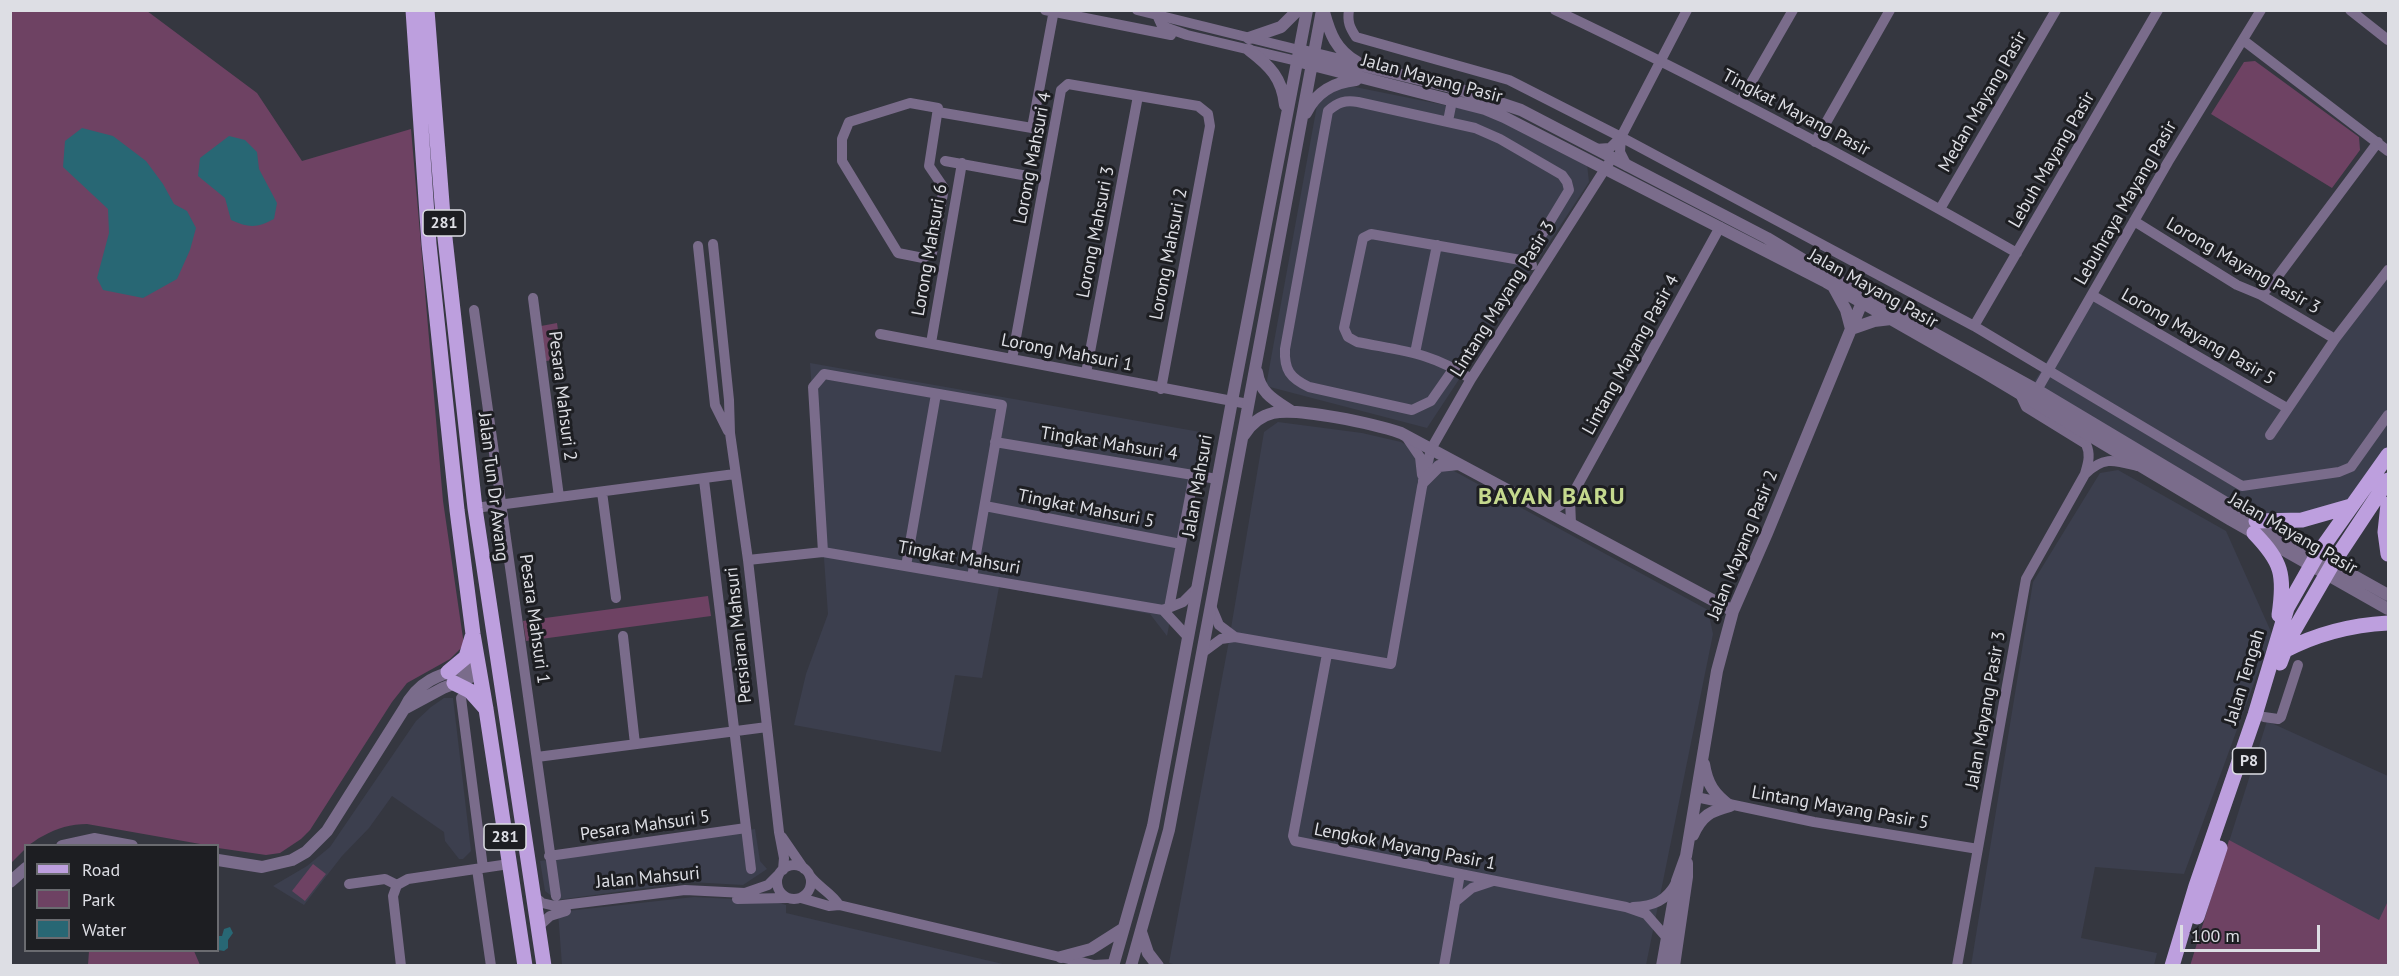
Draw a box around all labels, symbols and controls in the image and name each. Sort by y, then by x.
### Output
street label: Medan Mayang Pasir [1934,28,2032,176]
street label: Jalan Mayang Pasir [1359,50,1505,108]
street label: Tingkat Mayang Pasir [1718,65,1874,161]
street label: Lebuh Mayang Pasir [2004,88,2100,232]
street label: Lorong Mahsuri 4 [1010,90,1056,226]
street label: Lebuhraya Mayang Pasir [2070,117,2182,289]
street label: Lorong Mahsuri 3 [1073,164,1119,300]
street label: Lorong Mahsuri 6 [908,182,952,318]
street label: Lorong Mahsuri 2 [1146,186,1192,322]
road number: 281 [423,210,465,236]
street label: Lorong Mayang Pasir 3 [2162,213,2324,319]
street label: Lintang Mayang Pasir 3 [1446,217,1560,381]
street label: Jalan Mayang Pasir [1804,244,1942,334]
street label: Lintang Mayang Pasir 4 [1578,271,1684,439]
street label: Lorong Mayang Pasir 5 [2117,284,2279,390]
street label: Pesara Mahsuri 2 [543,330,581,462]
street label: Lorong Mahsuri 1 [999,330,1135,376]
street label: Jalan Tun Dr Awang [473,411,513,563]
street label: Tingkat Mahsuri 4 [1039,422,1179,466]
street label: Jalan Mahsuri [1178,433,1218,539]
street label: Jalan Mayang Pasir 2 [1703,467,1783,623]
district label: BAYAN BARU [1478,483,1626,511]
street label: Tingkat Mahsuri 5 [1016,485,1156,533]
street label: Jalan Mayang Pasir [2225,488,2361,580]
street label: Tingkat Mahsuri [896,537,1022,579]
street label: Pesara Mahsuri 1 [514,553,554,685]
street label: Persiaran Mahsuri [721,566,757,704]
street label: Jalan Tengah [2220,627,2270,727]
street label: Jalan Mayang Pasir 3 [1962,630,2010,790]
road number: P8 [2232,748,2266,774]
street label: Lintang Mayang Pasir 5 [1750,782,1930,834]
street label: Pesara Mahsuri 5 [579,806,711,846]
street label: Lengkok Mayang Pasir 1 [1312,819,1498,875]
road number: 281 [484,824,526,850]
legend [24,844,219,952]
text: Road [82,858,120,881]
street label: Jalan Mahsuri [595,863,701,893]
text: Park [82,888,115,911]
scale bar [2183,913,2322,951]
text: Water [82,918,126,941]
text: 100 m [2191,924,2240,947]

